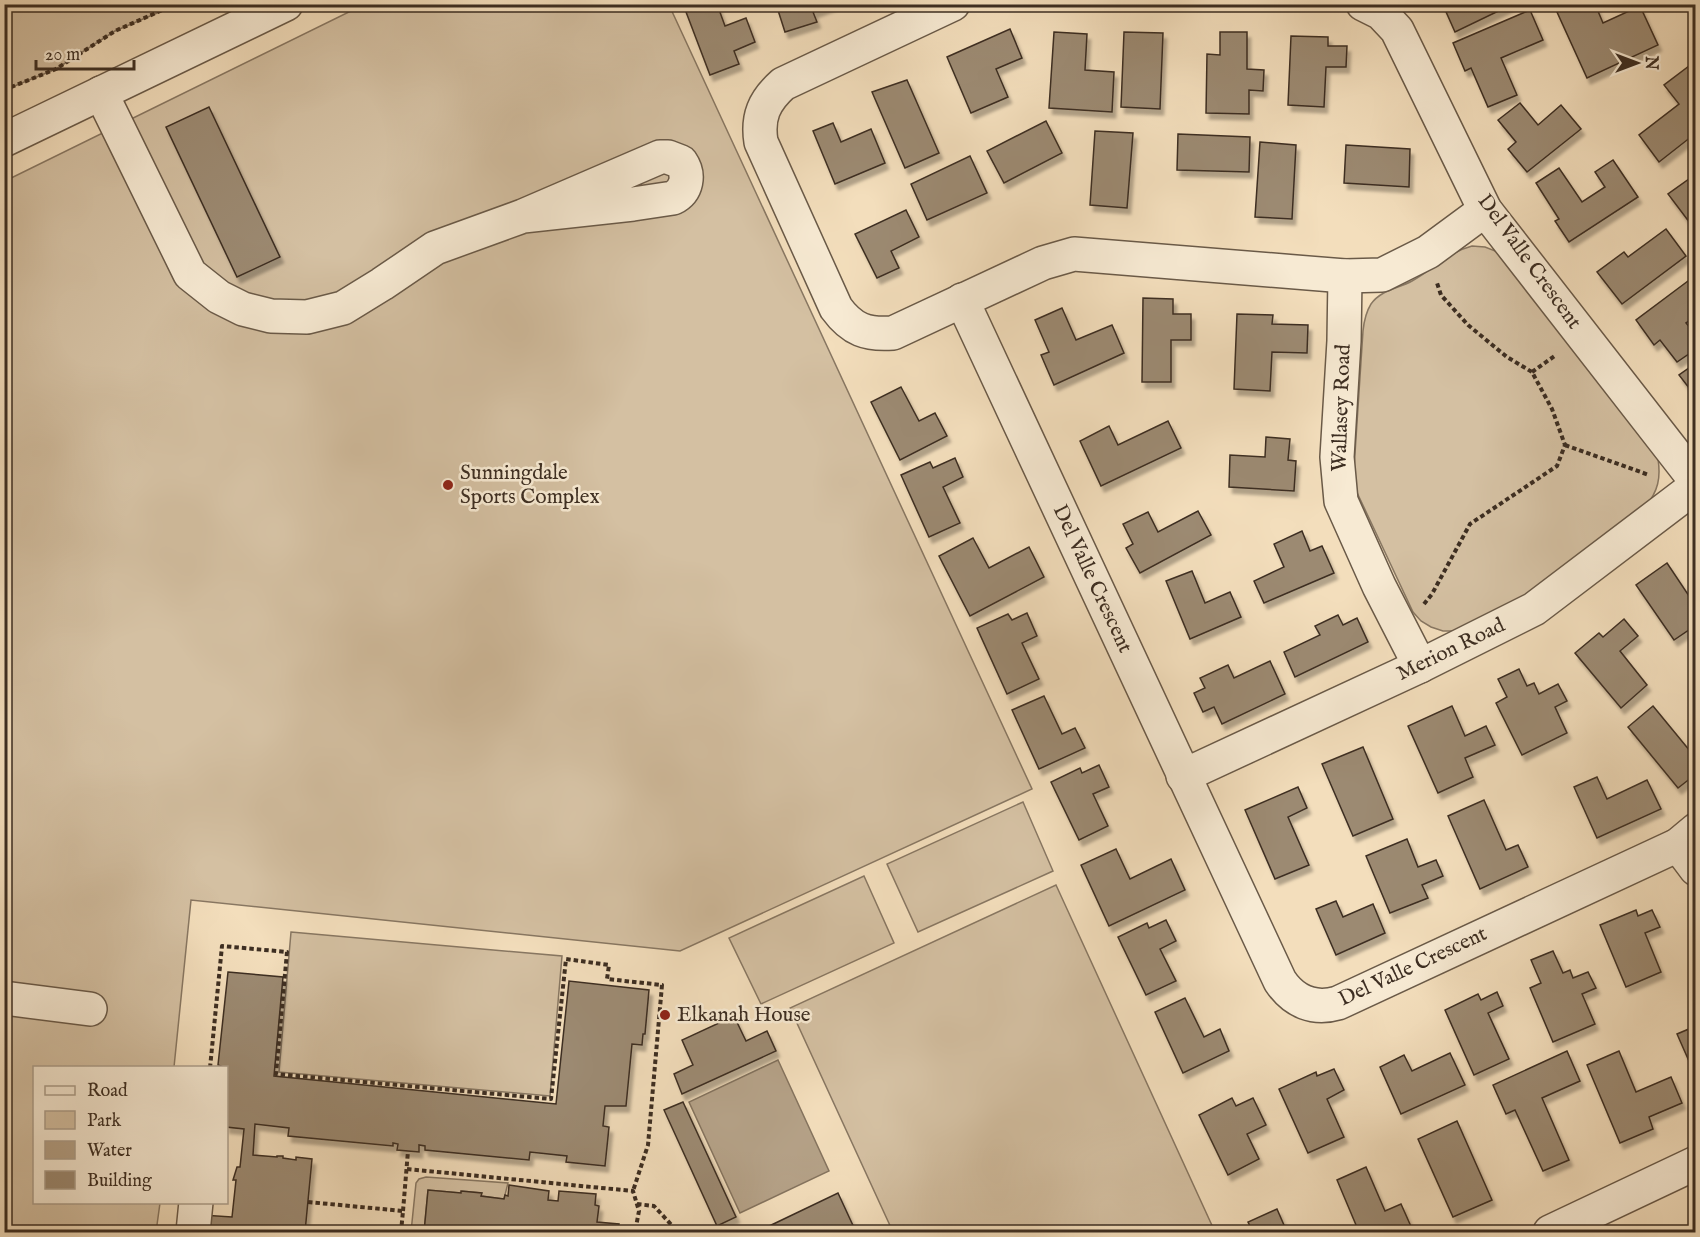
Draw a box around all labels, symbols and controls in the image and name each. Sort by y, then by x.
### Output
scale bar [36,33,134,71]
north arrow [1607,33,1667,93]
text: 20 m [45,44,80,67]
text: N [1640,55,1660,70]
street label: Del Valle Crescent [1471,189,1587,335]
street label: Wallasey Road [1326,343,1358,472]
place label: Sunningdale Sports Complex [460,460,600,511]
marker: Sunningdale Sports Complex [441,478,455,492]
street label: Del Valle Crescent [1046,501,1138,657]
street label: Merion Road [1393,612,1510,688]
street label: Del Valle Crescent [1335,921,1491,1013]
place label: Elkanah House [677,1002,811,1029]
marker: Elkanah House [658,1008,672,1022]
legend [33,1066,228,1204]
text: Road [87,1080,128,1103]
text: Park [87,1110,122,1133]
text: Water [87,1140,132,1163]
text: Building [87,1170,152,1193]

